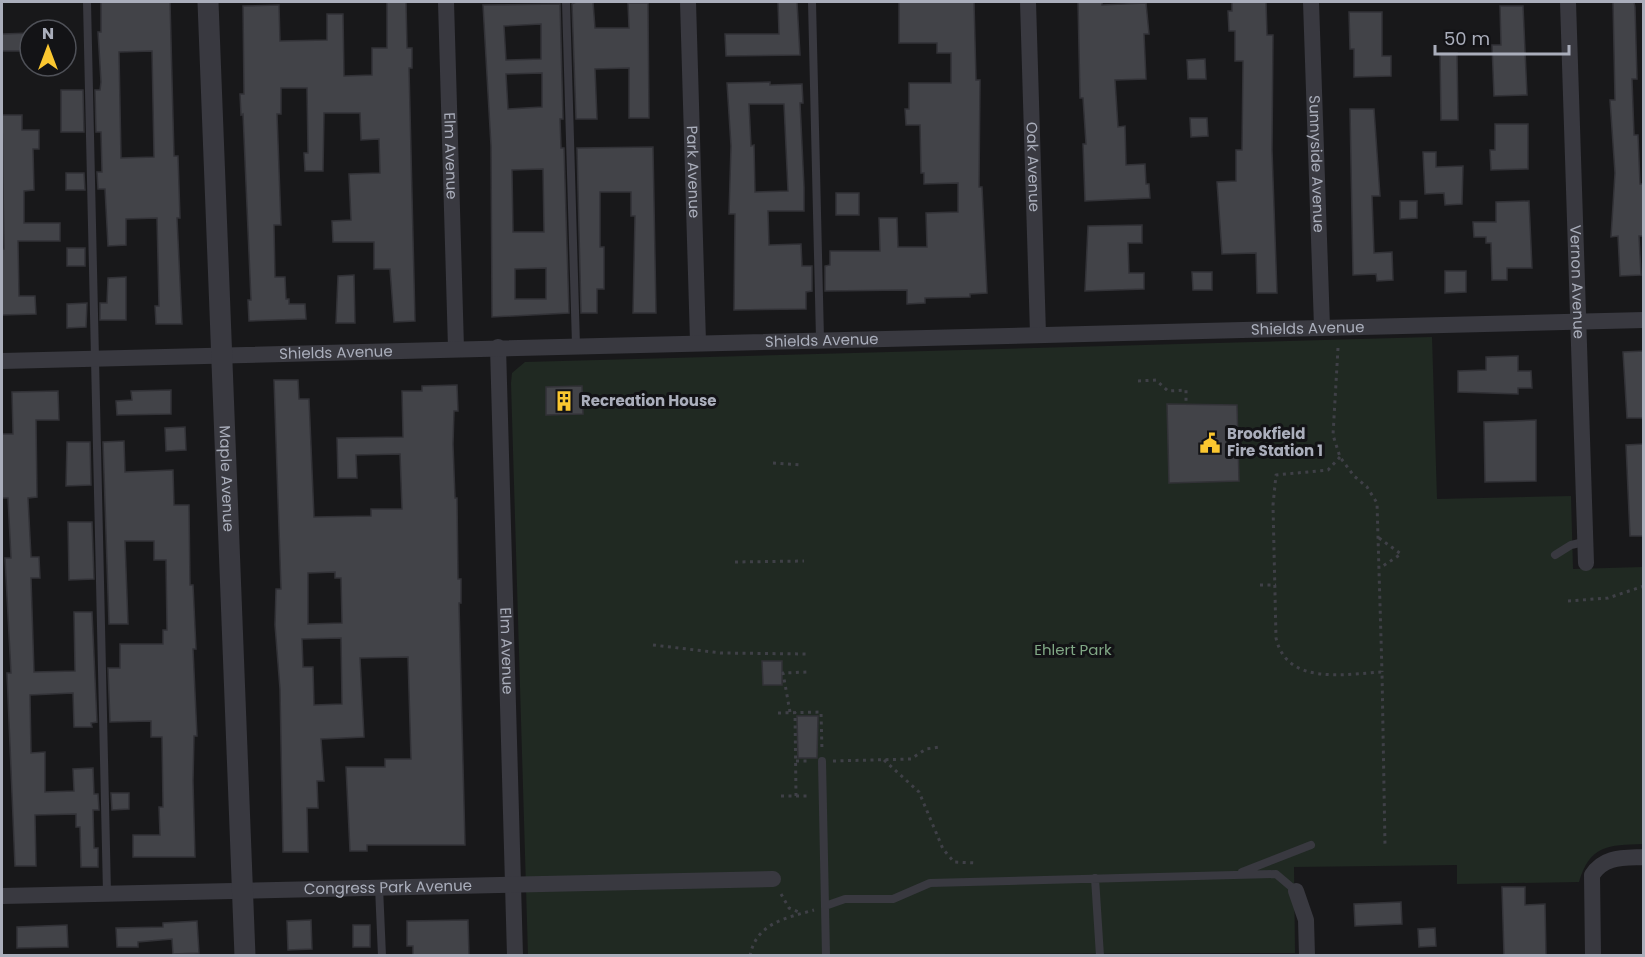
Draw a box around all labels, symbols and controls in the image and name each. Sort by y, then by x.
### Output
north arrow [18,18,78,78]
scale bar [1435,18,1568,56]
text: N [42,22,54,45]
text: 50 m [1444,26,1490,51]
street label: Sunnyside Avenue [1304,95,1330,233]
street label: Elm Avenue [439,112,463,200]
street label: Oak Avenue [1022,122,1045,212]
street label: Park Avenue [682,125,705,218]
street label: Vernon Avenue [1565,224,1590,339]
street label: Shields Avenue [1251,316,1365,340]
street label: Shields Avenue [765,328,879,352]
street label: Shields Avenue [279,340,393,364]
building icon: Recreation House [552,389,576,413]
place label: Recreation House [581,390,717,411]
place label: Brookfield Fire Station 1 [1227,423,1323,461]
street label: Maple Avenue [214,425,240,532]
public building icon: Brookfield Fire Station 1 [1198,431,1222,455]
street label: Elm Avenue [495,607,519,695]
park label: Ehlert Park [1034,639,1112,660]
street label: Congress Park Avenue [304,875,472,899]

